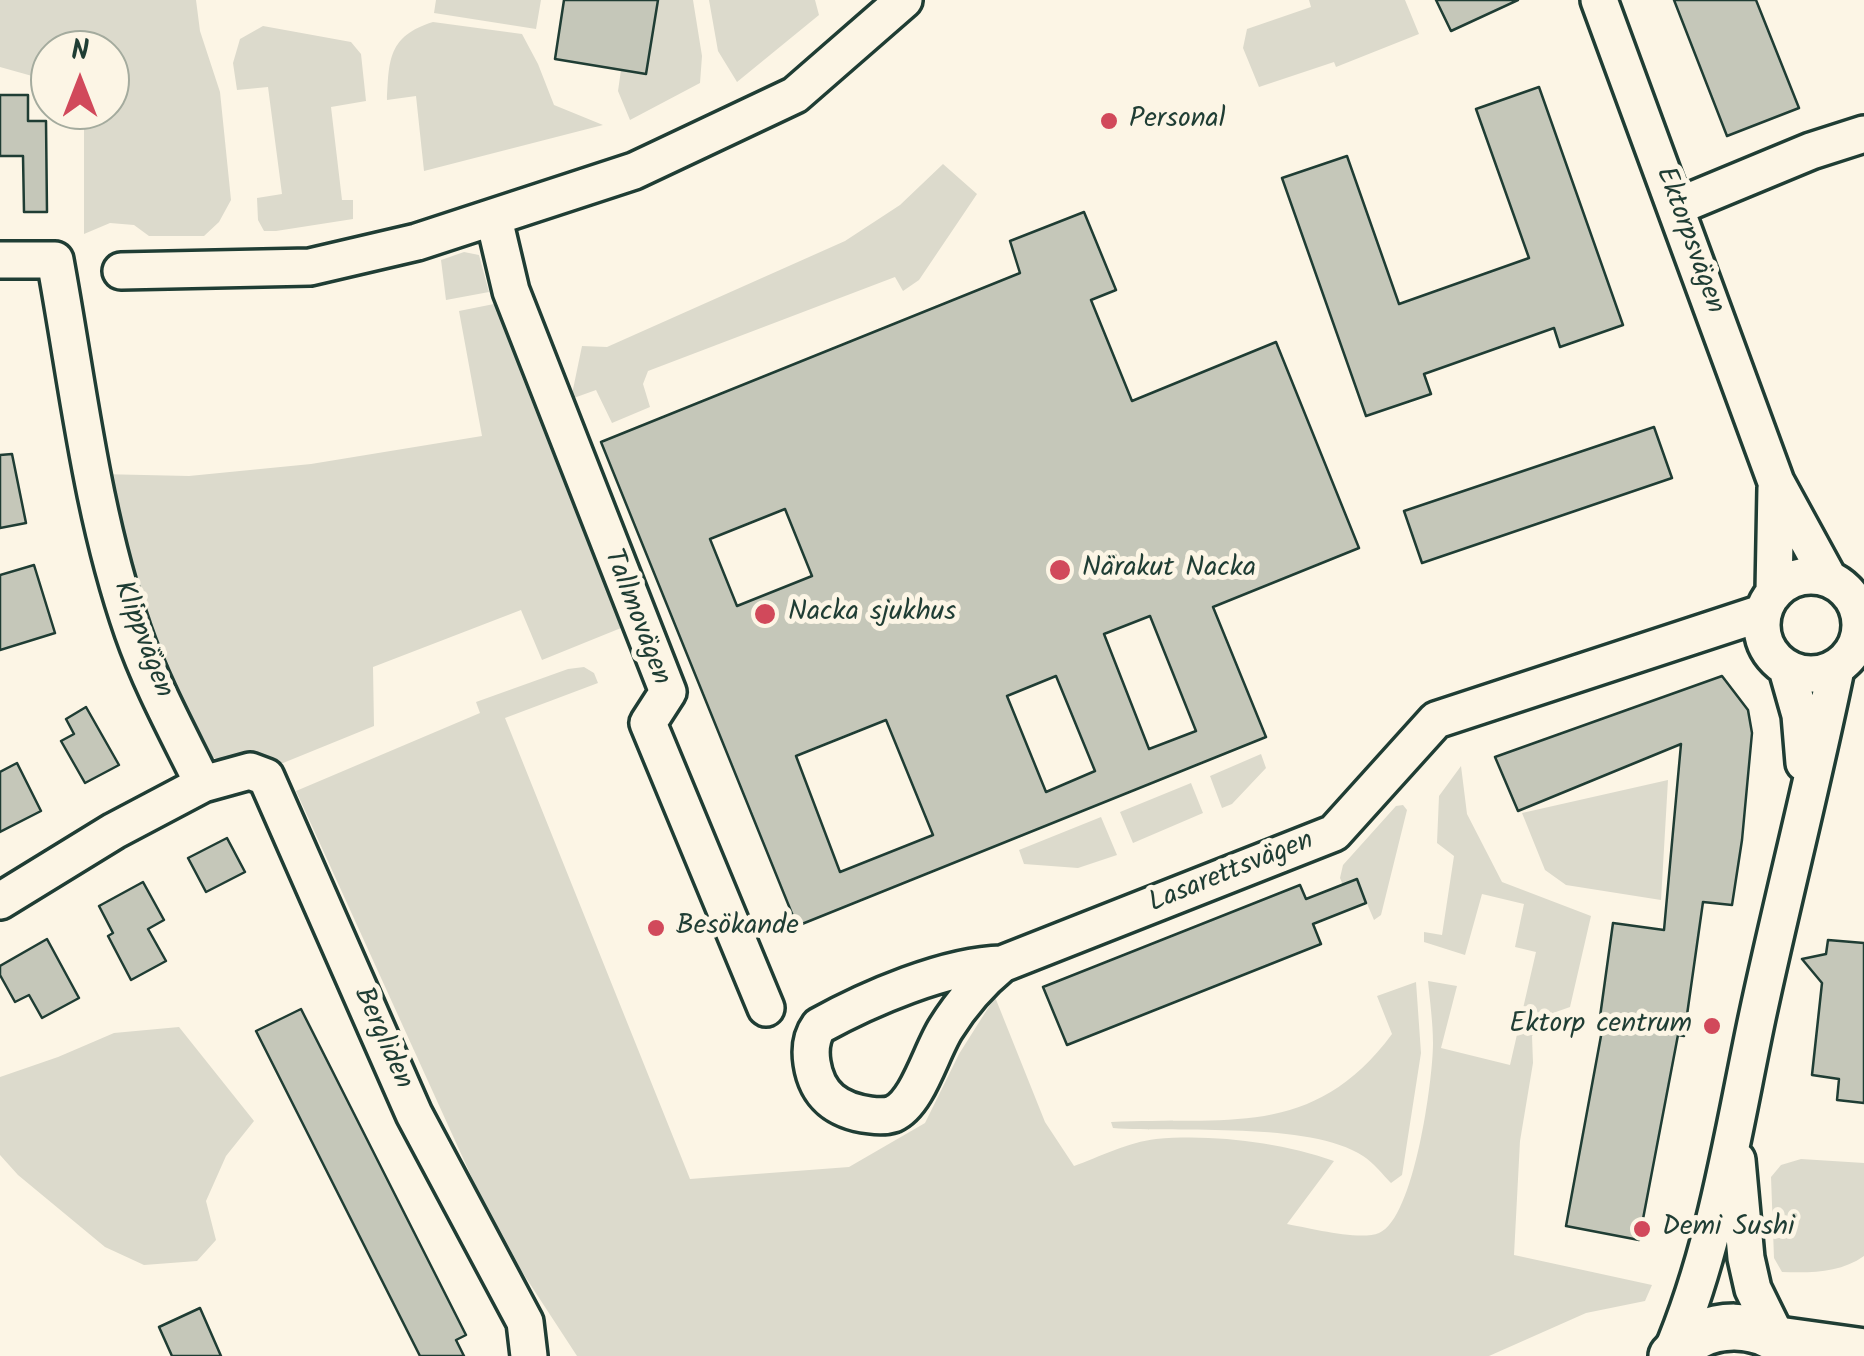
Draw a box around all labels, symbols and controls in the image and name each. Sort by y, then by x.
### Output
text: N [71,29,89,74]
north arrow [30,30,130,130]
place label: Personal [1129,104,1226,138]
marker: Personal [1098,110,1120,132]
street label: Ektorpsvägen [1646,163,1730,319]
street label: Tallmovägen [594,545,676,691]
place label: Närakut Nacka [1082,553,1256,587]
marker: Närakut Nacka [1047,557,1073,583]
street label: Klippvägen [103,577,179,703]
place label: Nacka sjukhus [788,597,956,631]
marker: Nacka sjukhus [752,601,778,627]
street label: Lasarettsvägen [1145,826,1319,922]
place label: Besökande [676,911,799,945]
marker: Besökande [645,917,667,939]
street label: Bergliden [344,983,418,1095]
place label: Ektorp centrum [1509,1009,1692,1043]
marker: Ektorp centrum [1701,1015,1723,1037]
place label: Demi Sushi [1662,1212,1795,1246]
marker: Demi Sushi [1631,1218,1653,1240]

